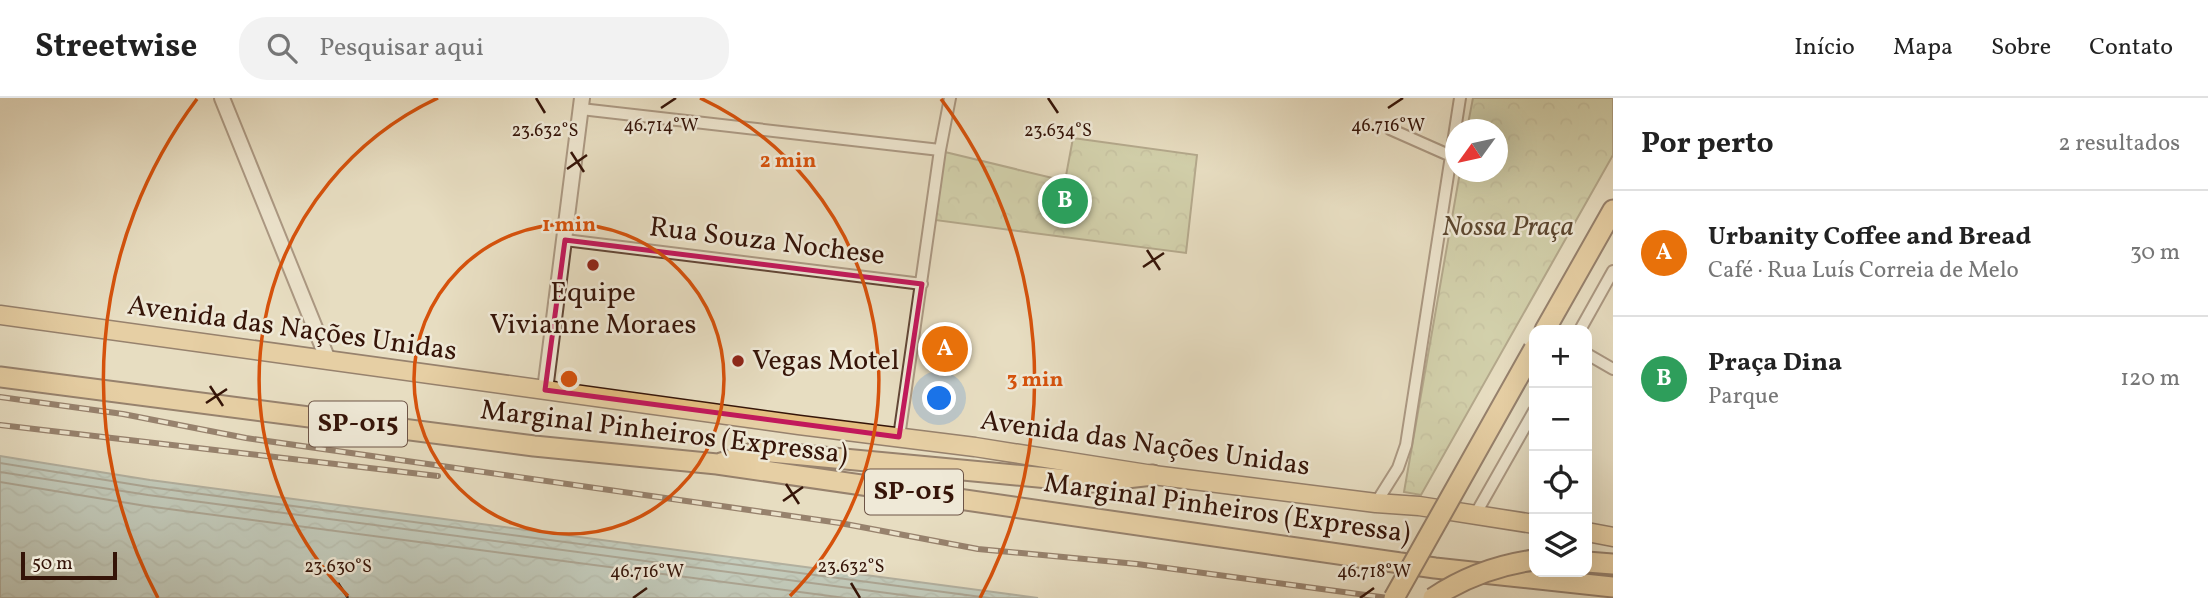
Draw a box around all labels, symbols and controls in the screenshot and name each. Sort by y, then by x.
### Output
search box [239,17,729,80]
text: Streetwise [35,25,197,71]
icon: search [263,29,301,67]
text: Pesquisar aqui [319,30,484,66]
text: Início [1794,31,1855,65]
text: Mapa [1893,31,1953,65]
text: Sobre [1991,31,2051,65]
text: Contato [2089,31,2173,65]
text: 46.714°W [623,114,699,139]
text: 46.716°W [1351,114,1425,139]
text: 23.632°S [512,119,578,144]
text: 23.634°S [1024,119,1092,144]
north arrow [1445,119,1508,182]
text: Por perto [1641,123,1774,165]
text: 2 resultados [2058,128,2180,160]
text: 2 min [760,147,816,176]
pin: B [1042,175,1088,227]
street label: Rua Souza Nochese [647,208,887,276]
park label: Nossa Praça [1442,208,1574,247]
text: 1 min [542,211,596,240]
text: Urbanity Coffee and Bread [1708,219,2031,255]
text: A [1656,237,1672,269]
text: 30 m [2130,237,2180,269]
text: Café · Rua Luís Correia de Melo [1708,255,2019,287]
marker: Equipe Vivianne Moraes [585,257,601,273]
place label: Equipe Vivianne Moraes [489,274,697,345]
street label: Avenida das Nações Unidas [125,287,459,371]
pin: A [922,323,968,375]
map controls [1529,325,1592,577]
button: + [1529,325,1592,388]
place label: Vegas Motel [752,342,899,381]
text: Praça Dina [1708,345,1842,381]
marker: Vegas Motel [730,353,746,369]
text: B [1656,363,1672,395]
text: 120 m [2120,363,2180,395]
text: 3 min [1007,366,1063,395]
centre of rings [557,367,581,391]
your location [922,381,956,415]
text: Parque [1708,381,1779,413]
button: − [1529,388,1592,451]
street label: Marginal Pinheiros (Expressa) [478,391,850,475]
road number: SP-015 [309,402,407,446]
street label: Avenida das Nações Unidas [978,402,1312,486]
button: locate [1529,451,1592,514]
street label: Marginal Pinheiros (Expressa) [1041,464,1413,554]
road number: SP-015 [865,470,963,514]
button: layers [1529,514,1592,577]
scale bar [21,549,117,581]
text: 50 m [32,551,73,577]
text: 23.630°S [304,555,372,580]
text: 23.632°S [818,555,884,580]
text: 46.716°W [610,560,684,585]
text: 46.718°W [1337,560,1411,585]

